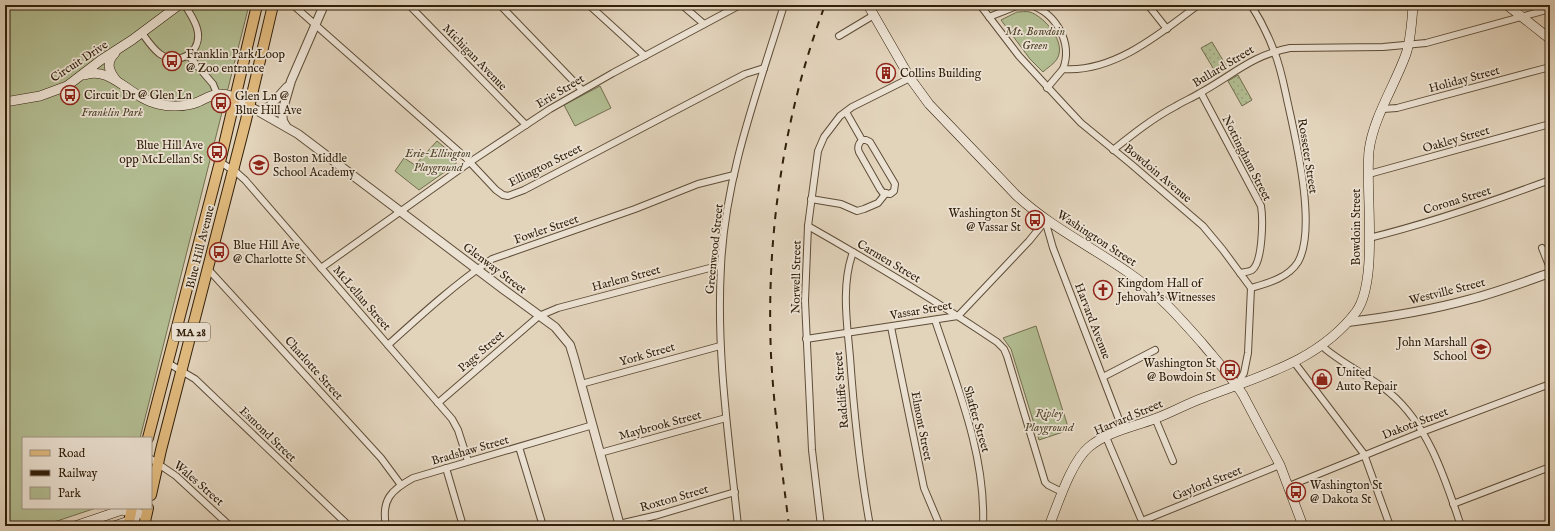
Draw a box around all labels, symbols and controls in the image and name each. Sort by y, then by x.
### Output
street label: Michigan Avenue [439,21,510,94]
park label: Mt. Bowdoin Green [1005,24,1065,53]
street label: Circuit Drive [48,37,111,86]
street label: Bullard Street [1190,42,1257,91]
place label: Franklin Park Loop @ Zoo entrance [186,47,285,76]
bus stop icon: Franklin Park Loop @ Zoo entrance [161,50,183,72]
building icon: Collins Building [875,62,897,84]
street label: Holiday Street [1427,63,1501,96]
place label: Collins Building [900,66,982,81]
street label: Erie Street [533,71,587,112]
bus stop icon: Circuit Dr @ Glen Ln [59,84,81,106]
place label: Circuit Dr @ Glen Ln [84,88,193,103]
place label: Glen Ln @ Blue Hill Ave [235,89,302,118]
bus stop icon: Glen Ln @ Blue Hill Ave [210,92,232,114]
park label: Franklin Park [81,105,143,120]
street label: Nottingham Street [1219,113,1275,204]
street label: Rosseter Street [1294,117,1321,195]
street label: Oakley Street [1421,123,1491,156]
place label: Blue Hill Ave opp McLellan St [119,138,203,168]
bus stop icon: Blue Hill Ave opp McLellan St [206,141,228,163]
street label: Ellington Street [506,141,584,190]
street label: Bowdoin Avenue [1121,141,1195,206]
park label: Erie-Ellington Playground [404,146,471,176]
place label: Boston Middle School Academy [273,151,355,180]
school or university icon: Boston Middle School Academy [248,154,270,176]
street label: Corona Street [1422,183,1493,218]
street label: Bowdoin Street [1349,189,1364,265]
street label: Greenwood Street [702,203,727,295]
street label: Blue Hill Avenue [183,204,218,290]
place label: Washington St @ Vassar St [949,206,1021,235]
street label: Washington Street [1054,207,1139,270]
bus stop icon: Washington St @ Vassar St [1024,209,1046,231]
street label: Fowler Street [512,211,580,248]
street label: Carmen Street [854,237,923,286]
place label: Blue Hill Ave @ Charlotte St [233,238,306,267]
street label: Glenway Street [460,240,529,297]
street label: Norwell Street [788,240,805,314]
bus stop icon: Blue Hill Ave @ Charlotte St [208,241,230,263]
street label: Harlem Street [590,262,662,295]
street label: McLellan Street [329,263,394,334]
street label: Westville Street [1408,275,1487,308]
place label: Kingdom Hall of Jehovah's Witnesses [1115,276,1216,306]
church icon: Kingdom Hall of Jehovah's Witnesses [1092,279,1114,301]
street label: Harvard Avenue [1071,281,1114,362]
street label: Vassar Street [888,298,953,323]
road number: MA 28 [172,323,210,341]
street label: Page Street [455,327,508,376]
street label: Charlotte Street [281,333,346,403]
place label: John Marshall School [1395,335,1468,364]
school or university icon: John Marshall School [1470,338,1492,360]
street label: York Street [618,339,677,370]
street label: Radcliffe Street [831,351,852,429]
place label: Washington St @ Bowdoin St [1144,356,1216,385]
bus stop icon: Washington St @ Bowdoin St [1219,359,1241,381]
place label: United Auto Repair [1335,365,1398,395]
shop icon: United Auto Repair [1311,368,1333,390]
street label: Shafter Street [960,384,993,454]
street label: Elmont Street [907,390,936,462]
street label: Harvard Street [1091,396,1165,439]
street label: Esmond Street [236,403,299,465]
street label: Dakota Street [1380,404,1450,443]
park label: Ripley Playground [1024,406,1075,436]
street label: Maybrook Street [617,407,703,444]
street label: Bradshaw Street [430,432,511,469]
legend [22,437,152,509]
text: Road [58,446,86,461]
street label: Wales Street [171,458,227,509]
street label: Gaylord Street [1170,463,1244,504]
text: Railway [58,466,97,481]
place label: Washington St @ Dakota St [1310,478,1382,507]
bus stop icon: Washington St @ Dakota St [1285,481,1307,503]
street label: Roxton Street [638,482,710,515]
text: Park [58,486,81,501]

